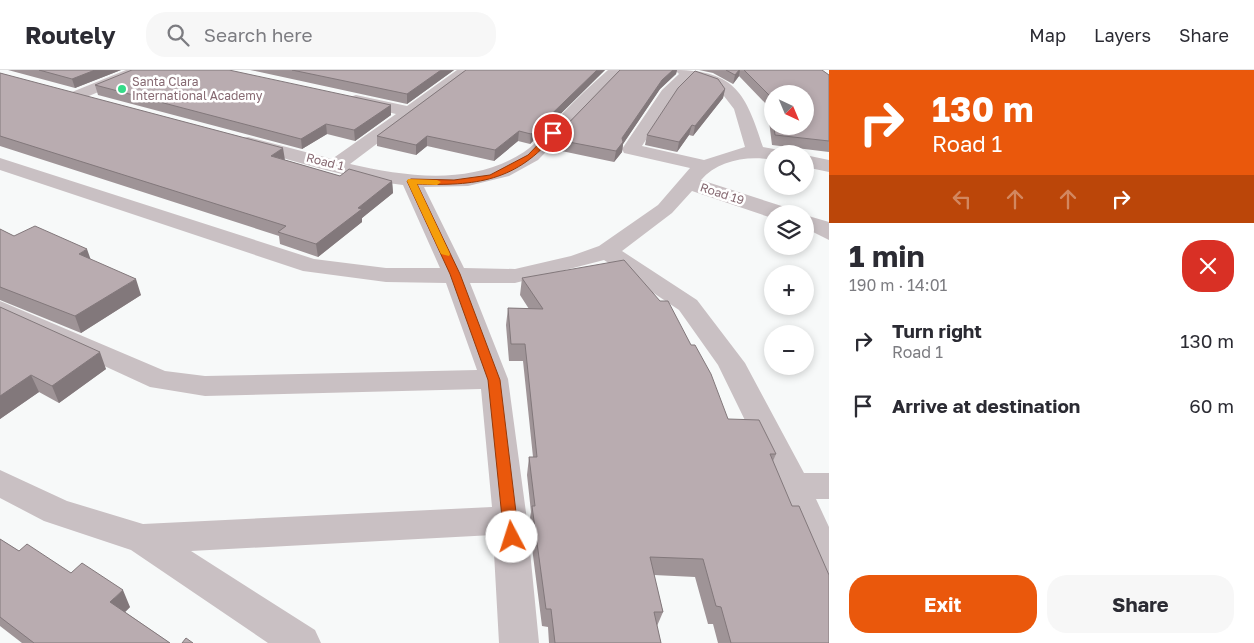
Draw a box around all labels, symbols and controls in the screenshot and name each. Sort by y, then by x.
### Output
search box [146,12,496,57]
text: Routely [25,20,116,49]
icon: search [164,21,192,49]
text: Search here [204,23,313,46]
text: Map [1029,24,1066,46]
text: Layers [1094,24,1151,46]
text: Share [1179,24,1229,46]
place label: Santa Clara International Academy [132,74,263,103]
marker: Santa Clara International Academy [116,83,128,95]
north arrow [764,85,814,135]
map controls [764,85,814,375]
text: 130 m [932,88,1034,130]
icon: right [849,90,914,155]
pin [532,112,574,154]
icon: arrive [539,119,567,147]
text: Road 1 [932,130,1002,157]
button: search [764,145,814,195]
street label: Road 1 [305,150,346,173]
street label: Road 19 [698,179,746,208]
icon: left [948,185,976,213]
icon: ahead [1001,185,1029,213]
icon: ahead [1054,185,1082,213]
icon: right [1107,185,1135,213]
button: layers [764,205,814,255]
text: 1 min [849,238,925,274]
button: close [1182,240,1234,292]
button: + [764,265,814,315]
text: 190 m · 14:01 [849,275,947,295]
text: Turn right [892,319,982,342]
button: − [764,325,814,375]
icon: right [849,327,877,355]
text: 130 m [1180,329,1234,352]
text: Road 1 [892,342,943,362]
icon: arrive [849,392,877,420]
text: Arrive at destination [892,394,1080,417]
text: 60 m [1189,394,1234,417]
position arrow [485,510,537,562]
button: Exit [849,575,1037,633]
button: Share [1047,575,1234,633]

